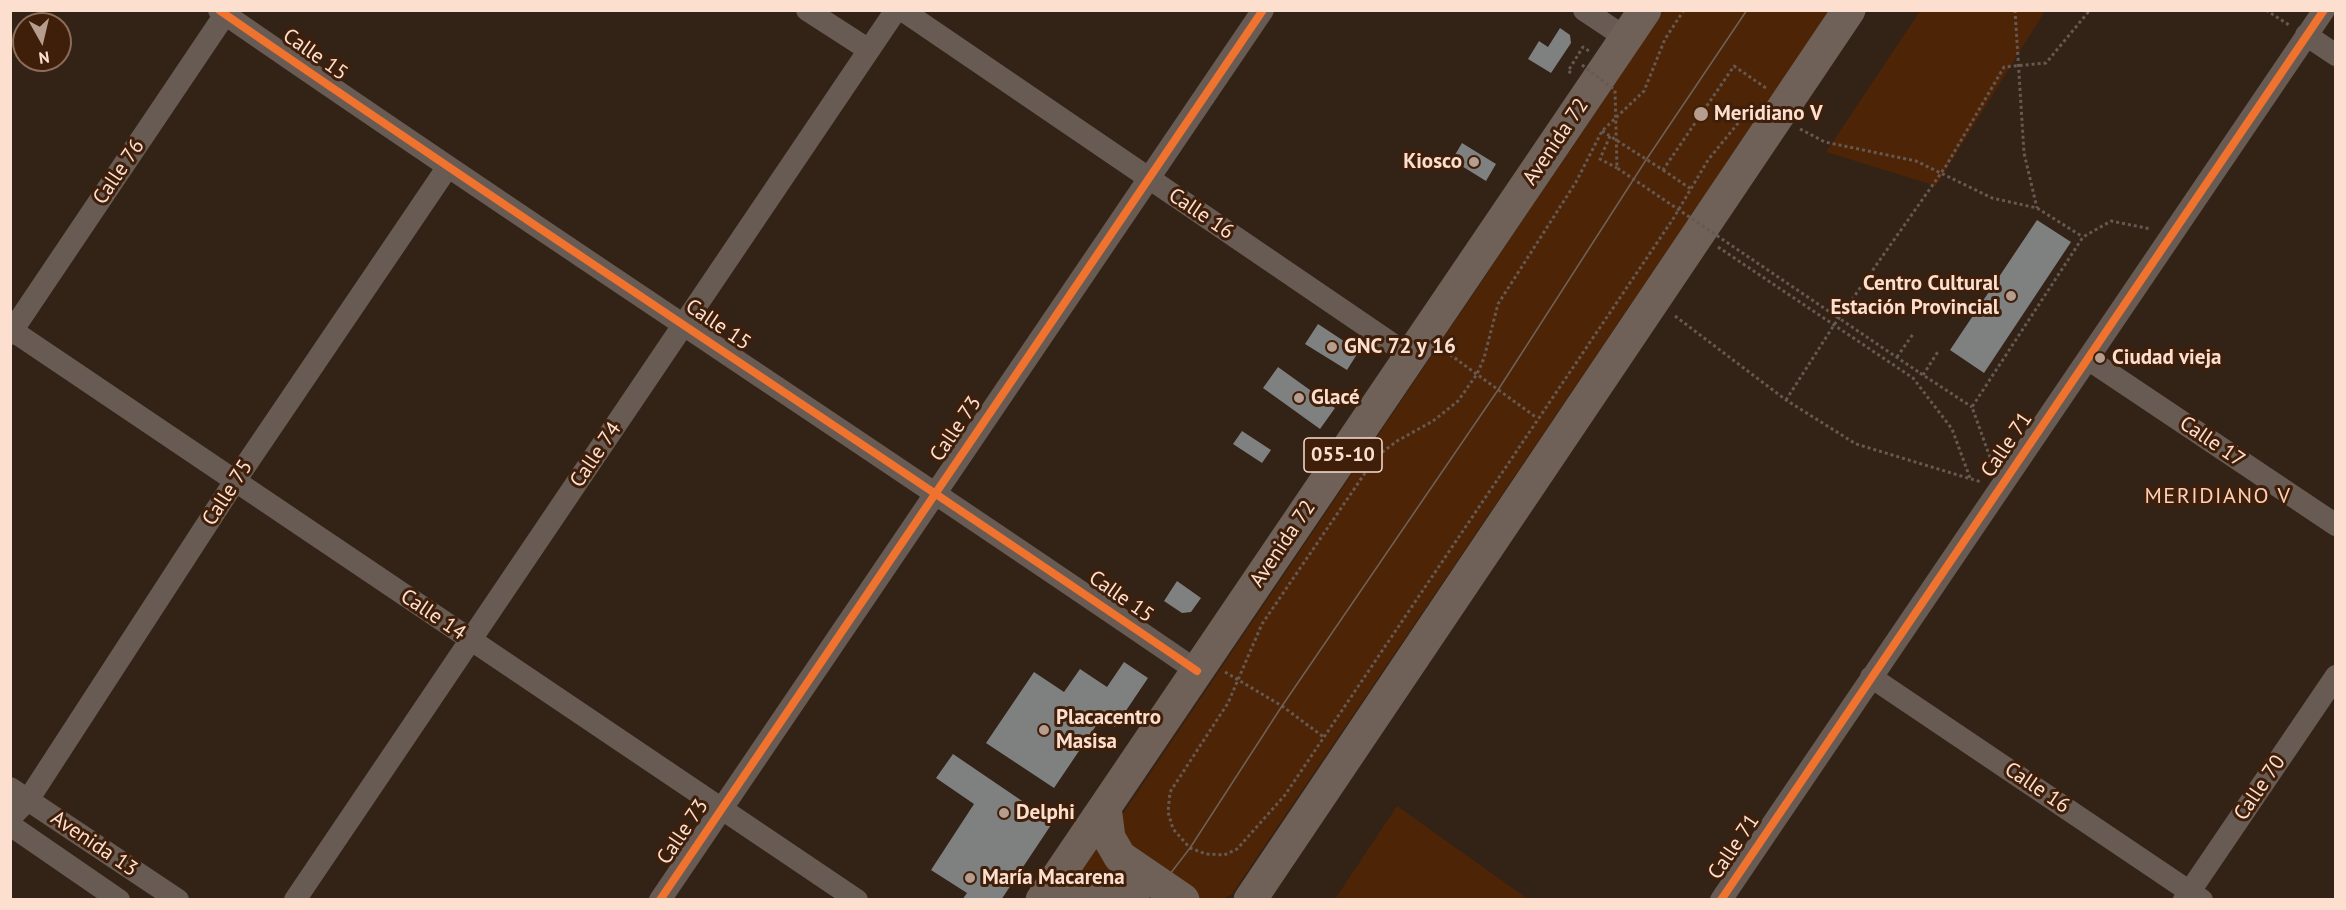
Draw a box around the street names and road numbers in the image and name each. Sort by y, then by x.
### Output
street label: Calle 15 [278,24,352,86]
street label: Avenida 72 [1518,94,1594,190]
street label: Calle 76 [88,134,150,210]
street label: Calle 16 [1163,183,1239,245]
street label: Calle 15 [680,294,756,356]
street label: Calle 73 [925,391,987,467]
street label: Calle 71 [1976,407,2038,483]
street label: Calle 17 [2174,411,2250,473]
street label: Calle 74 [565,417,627,493]
road number: 055-10 [1304,438,1382,472]
street label: Calle 75 [197,455,259,531]
street label: Avenida 72 [1245,496,1321,592]
street label: Calle 15 [1084,566,1158,628]
street label: Calle 14 [395,584,471,646]
street label: Calle 70 [2229,750,2291,826]
street label: Calle 16 [1999,757,2075,819]
street label: Calle 73 [652,794,714,870]
street label: Avenida 13 [46,806,142,882]
street label: Calle 71 [1703,809,1765,885]

